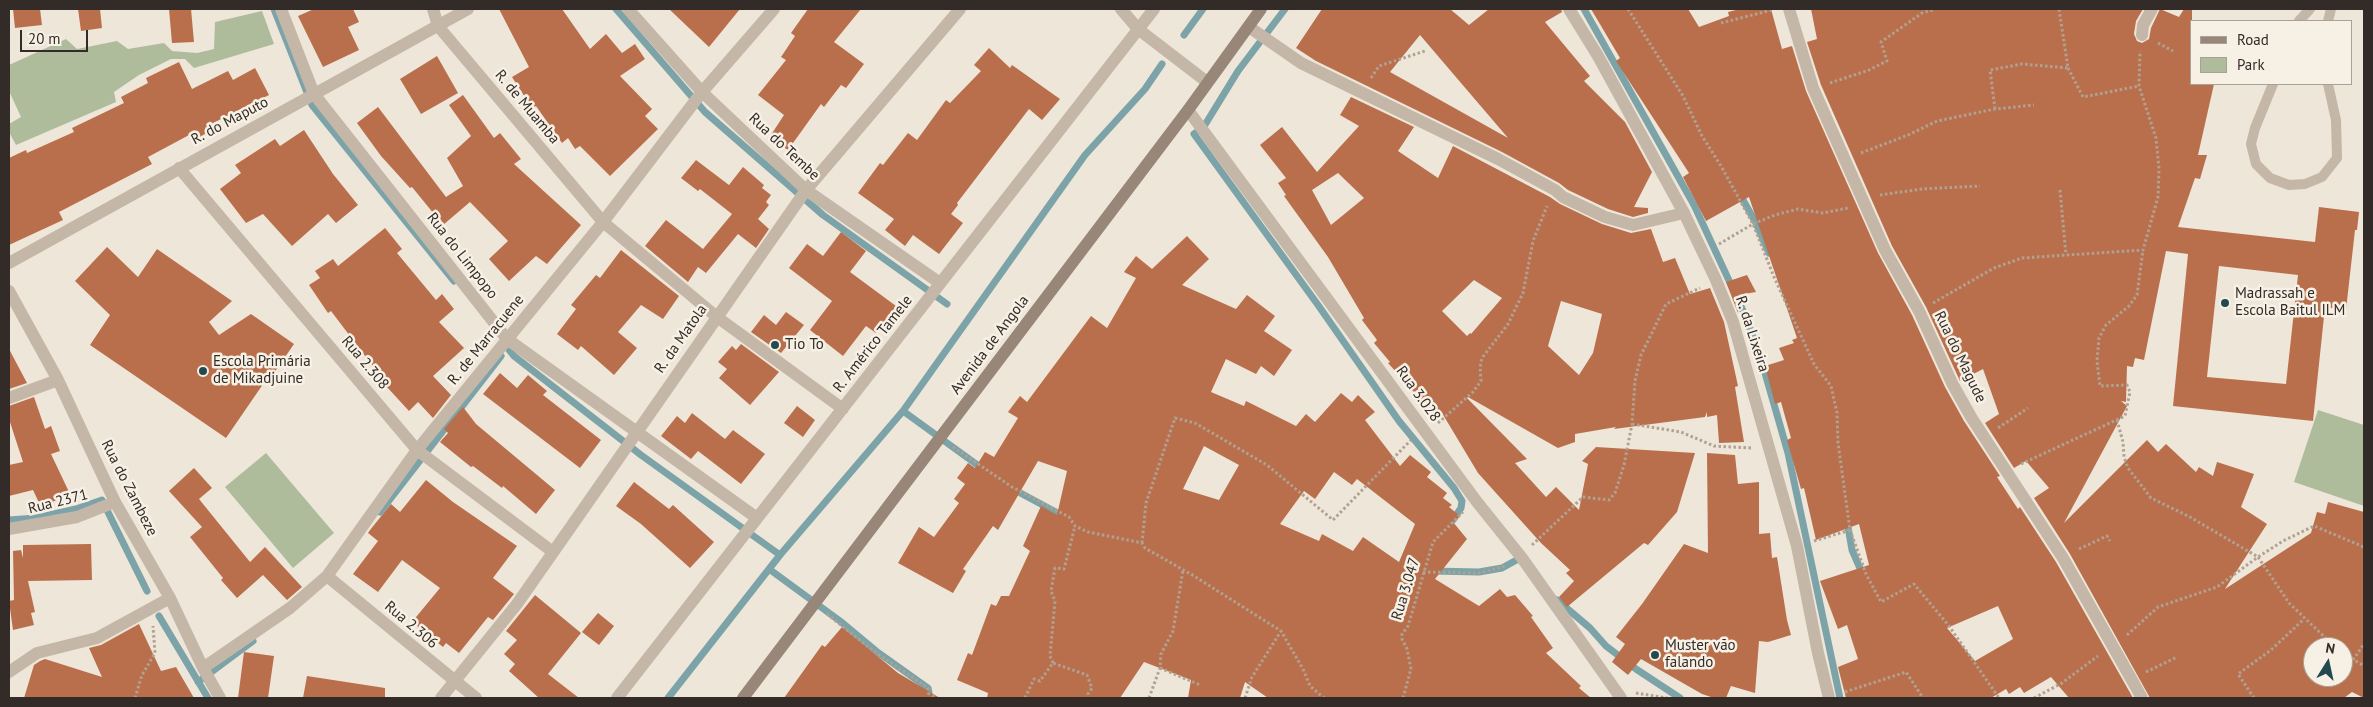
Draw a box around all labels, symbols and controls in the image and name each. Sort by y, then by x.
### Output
scale bar [22,20,90,52]
legend [2190,20,2353,85]
text: 20 m [28,29,61,48]
text: Road [2237,30,2269,49]
text: Park [2237,55,2265,74]
street label: R. de Muamba [491,66,563,148]
street label: R. do Maputo [188,93,272,149]
street label: Rua do Tembe [745,110,823,184]
street label: Rua do Limpopo [423,209,501,303]
place label: Madrassah e Escola Baitul ILM [2235,285,2345,320]
street label: R. de Marracuene [444,291,528,389]
street label: R. Américo Tamele [829,292,917,396]
street label: Avenida de Angola [947,292,1033,398]
street label: R. da Lixeira [1731,294,1773,374]
marker: Madrassah e Escola Baitul ILM [2219,297,2231,309]
street label: R. da Matola [651,301,711,377]
street label: Rua do Magude [1930,308,1990,406]
street label: Rua 2.308 [337,333,393,393]
place label: Tio To [785,336,824,354]
marker: Tio To [769,339,781,351]
place label: Escola Primária de Mikadjuine [213,353,311,388]
street label: Rua 3.028 [1392,363,1444,425]
marker: Escola Primária de Mikadjuine [197,365,209,377]
street label: Rua do Zambeze [97,437,161,539]
street label: Rua 2371 [26,486,90,518]
street label: Rua 3.047 [1388,556,1424,622]
street label: Rua 2.306 [381,597,441,653]
place label: Muster vão falando [1665,637,1736,672]
north arrow [2303,637,2353,687]
text: N [2324,639,2337,658]
marker: Muster vão falando [1649,649,1661,661]

